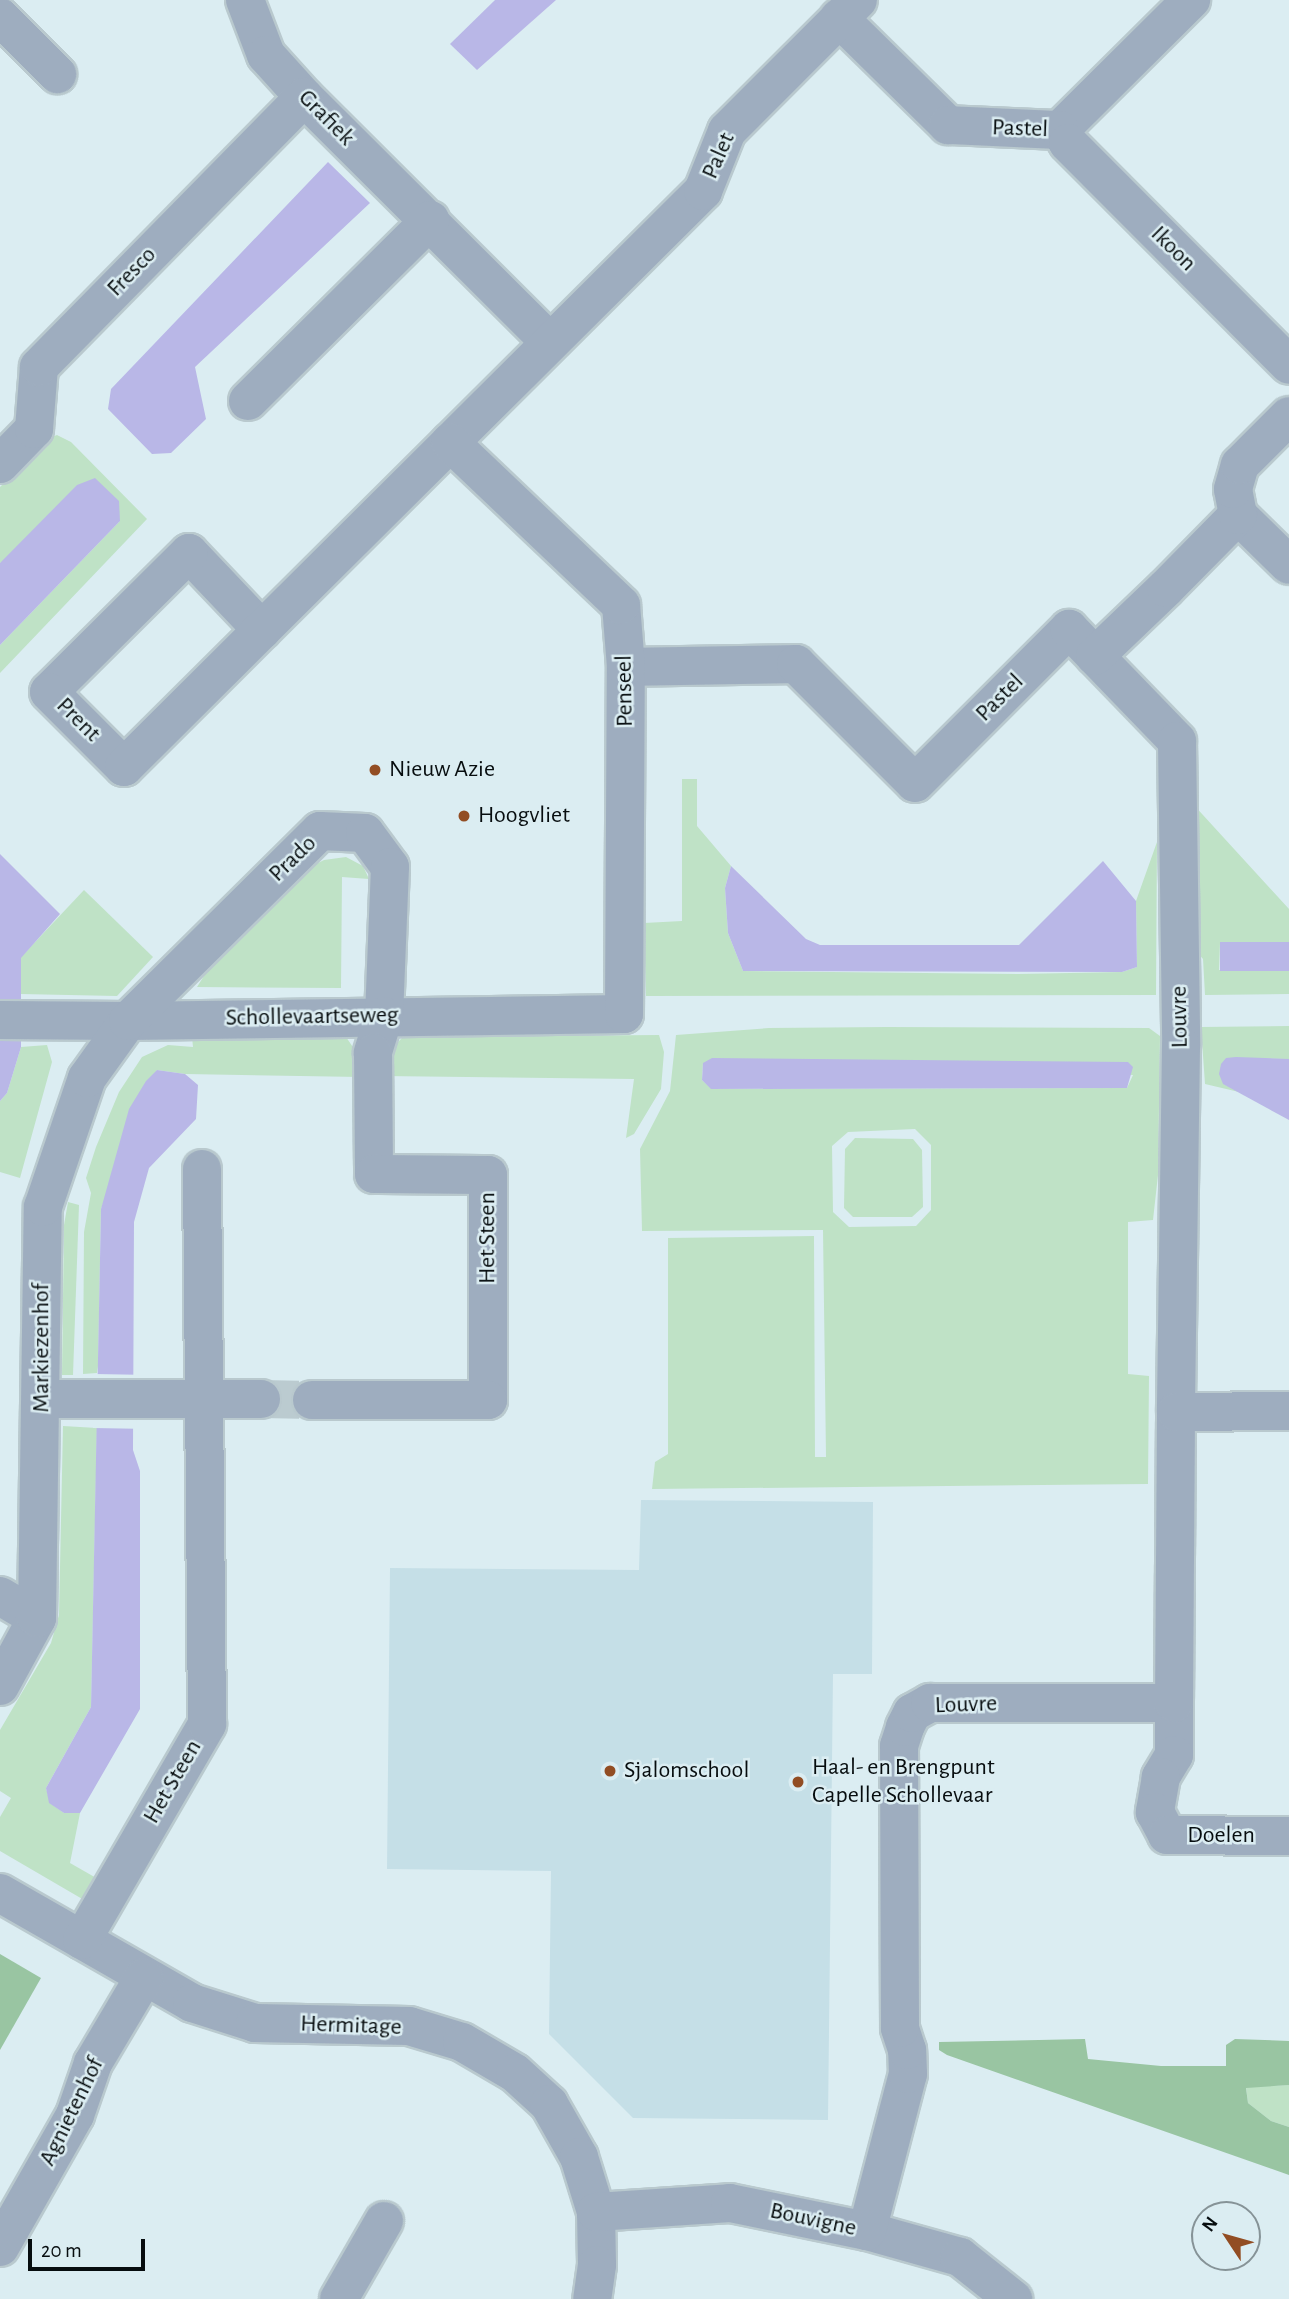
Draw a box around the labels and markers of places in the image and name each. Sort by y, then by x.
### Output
place label: Nieuw Azie [389,756,495,784]
marker: Nieuw Azie [367,762,383,778]
place label: Hoogvliet [478,802,570,830]
marker: Hoogvliet [456,808,472,824]
place label: Haal- en Brengpunt Capelle Schollevaar [812,1754,995,1810]
place label: Sjalomschool [624,1757,749,1785]
marker: Sjalomschool [602,1763,618,1779]
marker: Haal- en Brengpunt Capelle Schollevaar [790,1774,806,1790]

